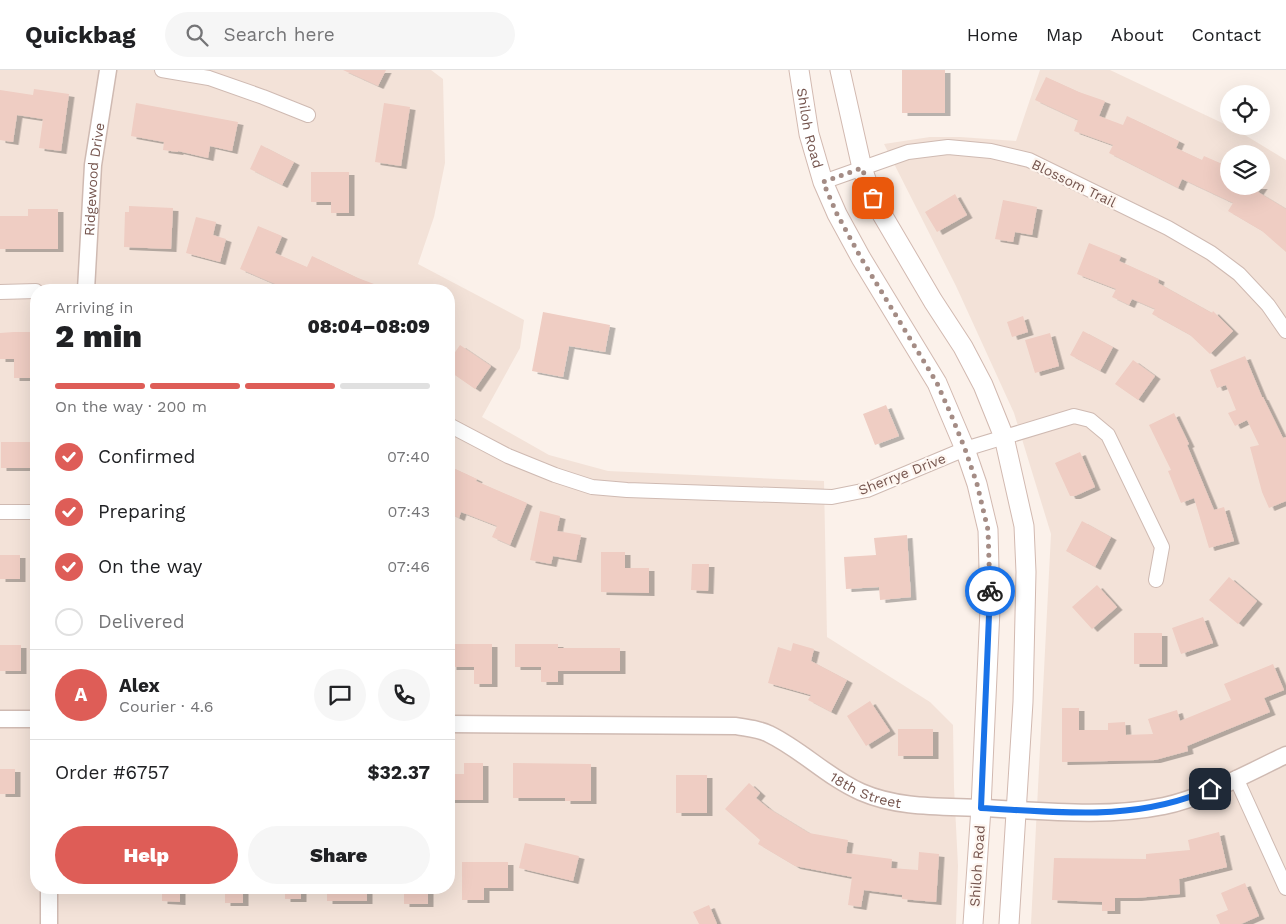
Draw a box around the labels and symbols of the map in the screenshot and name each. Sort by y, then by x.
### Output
street label: Shiloh Road [794,87,827,170]
street label: Ridgewood Drive [81,122,108,236]
street label: Blossom Trail [1029,156,1119,211]
pin [852,177,894,219]
street label: Sherrye Drive [856,450,948,498]
courier [965,566,1015,616]
pin [1189,768,1231,810]
street label: 18th Street [827,769,903,811]
street label: Shiloh Road [966,825,988,907]

